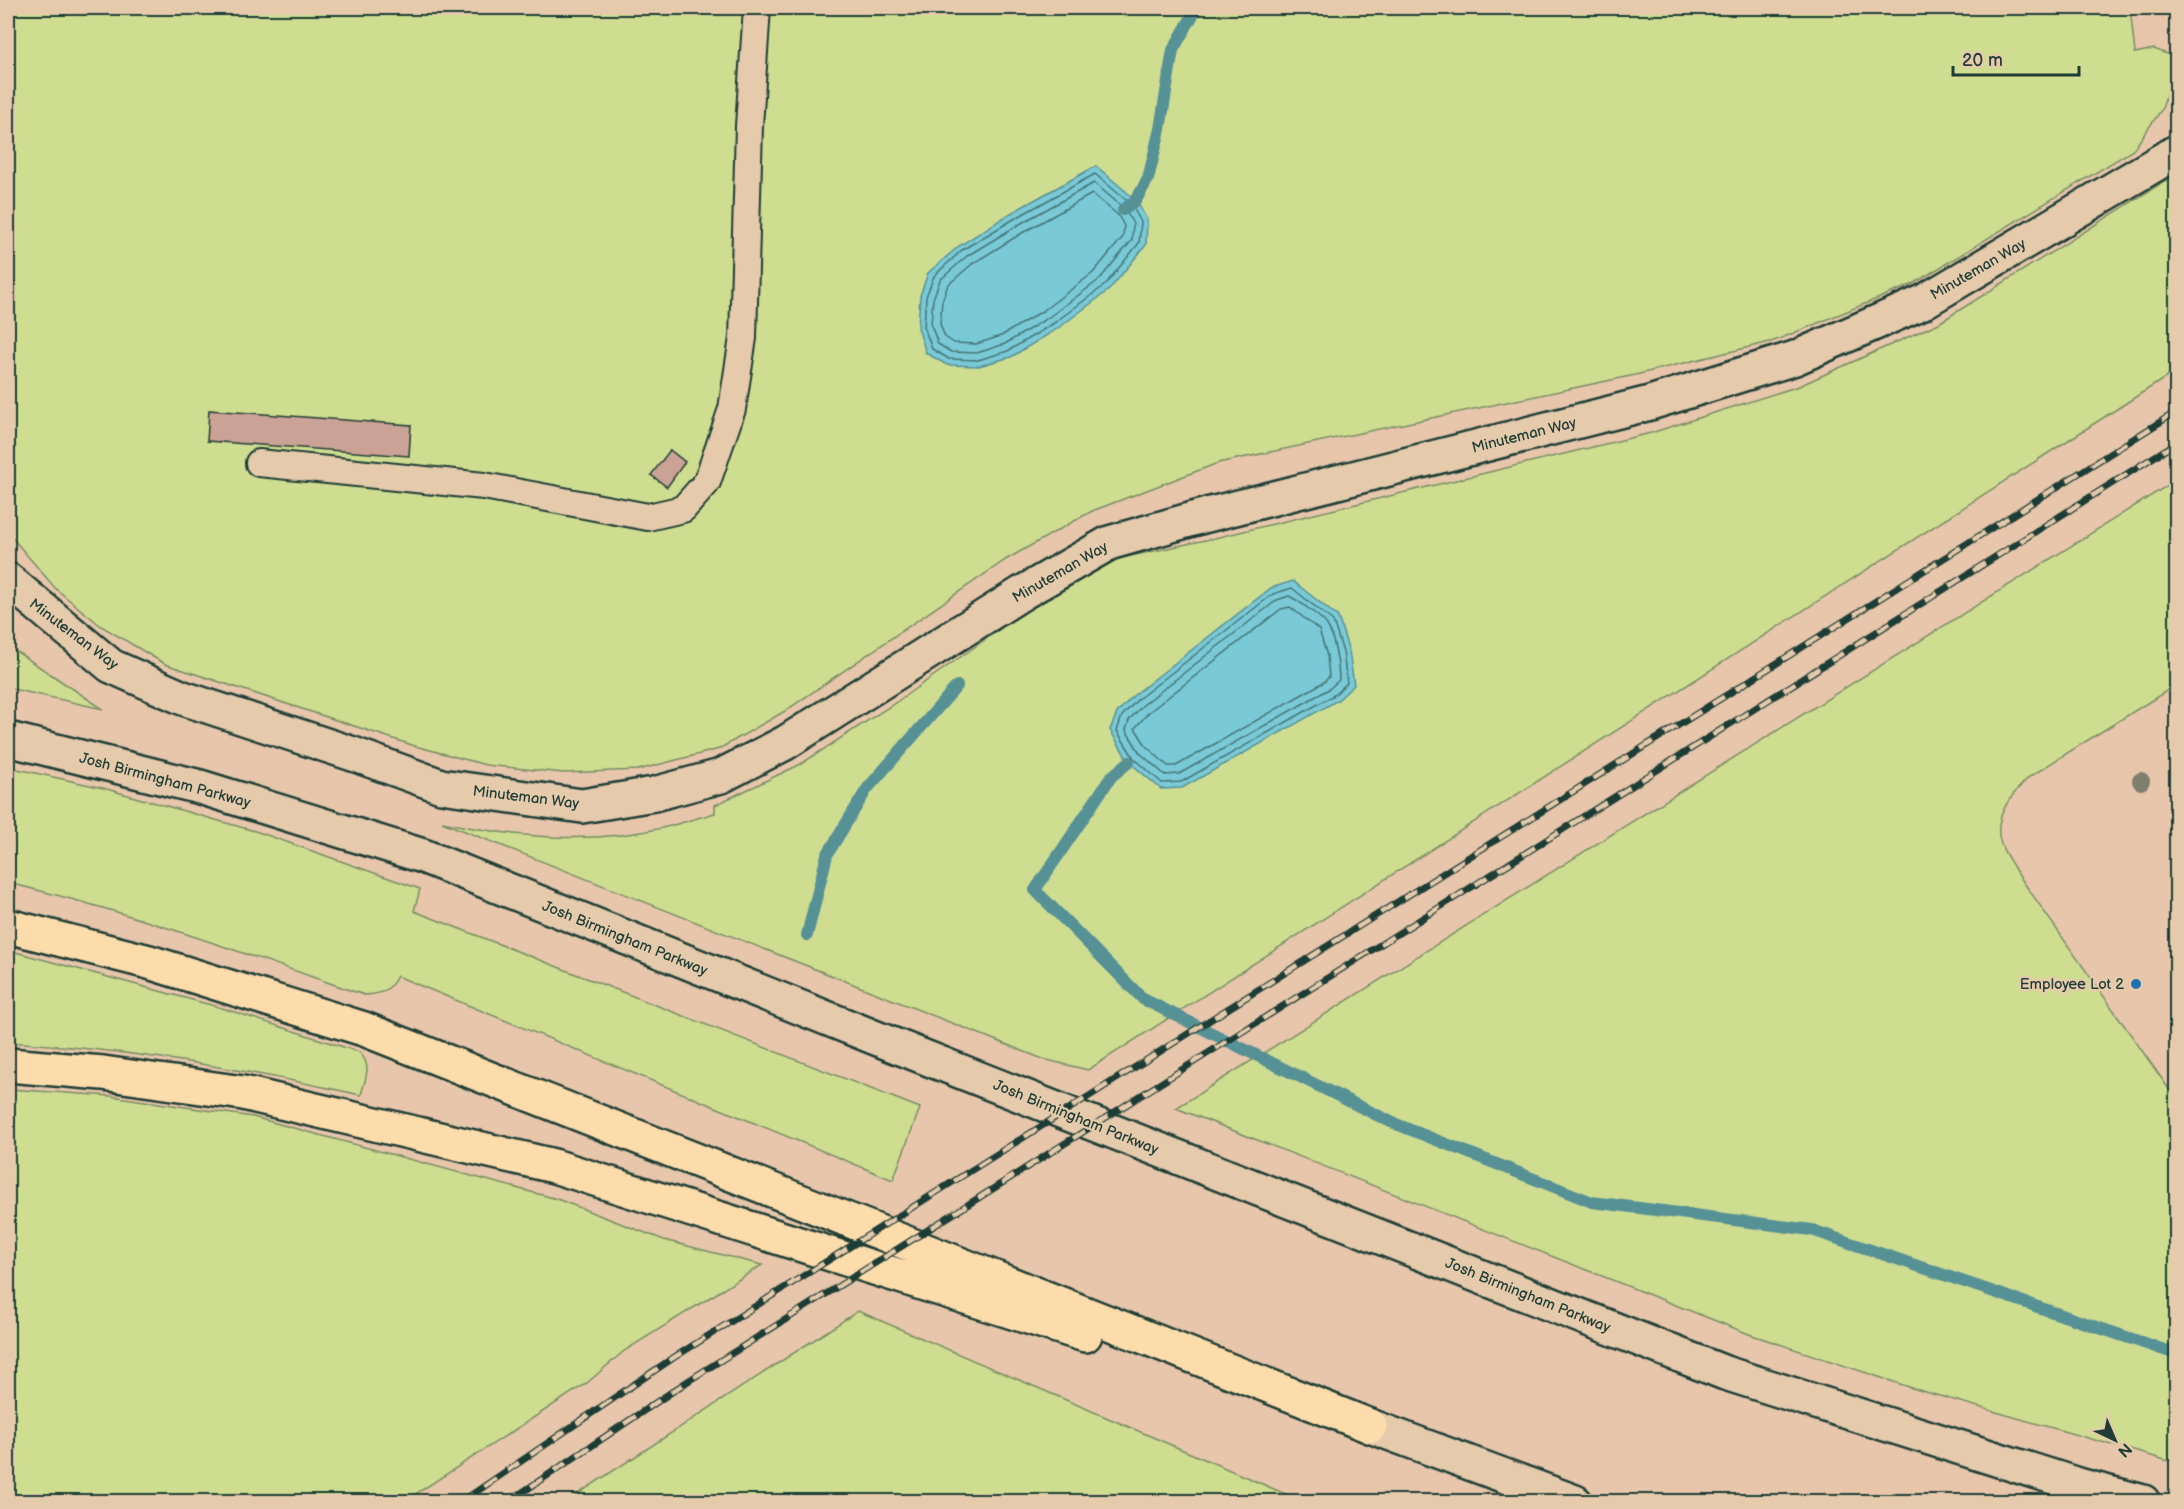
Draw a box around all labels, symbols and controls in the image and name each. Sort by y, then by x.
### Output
scale bar [1953,39,2079,77]
text: 20 m [1962,50,2003,71]
street label: Minuteman Way [1927,234,2030,304]
street label: Minuteman Way [1470,413,1579,458]
street label: Minuteman Way [1009,537,1112,607]
street label: Minuteman Way [25,595,122,674]
street label: Josh Birmingham Parkway [77,748,253,813]
street label: Minuteman Way [472,782,580,813]
street label: Josh Birmingham Parkway [539,897,710,980]
place label: Employee Lot 2 [2020,975,2124,994]
marker: Employee Lot 2 [2129,977,2143,991]
street label: Josh Birmingham Parkway [990,1076,1161,1159]
street label: Josh Birmingham Parkway [1442,1254,1613,1337]
north arrow [2085,1410,2145,1470]
text: N [2113,1439,2135,1461]

